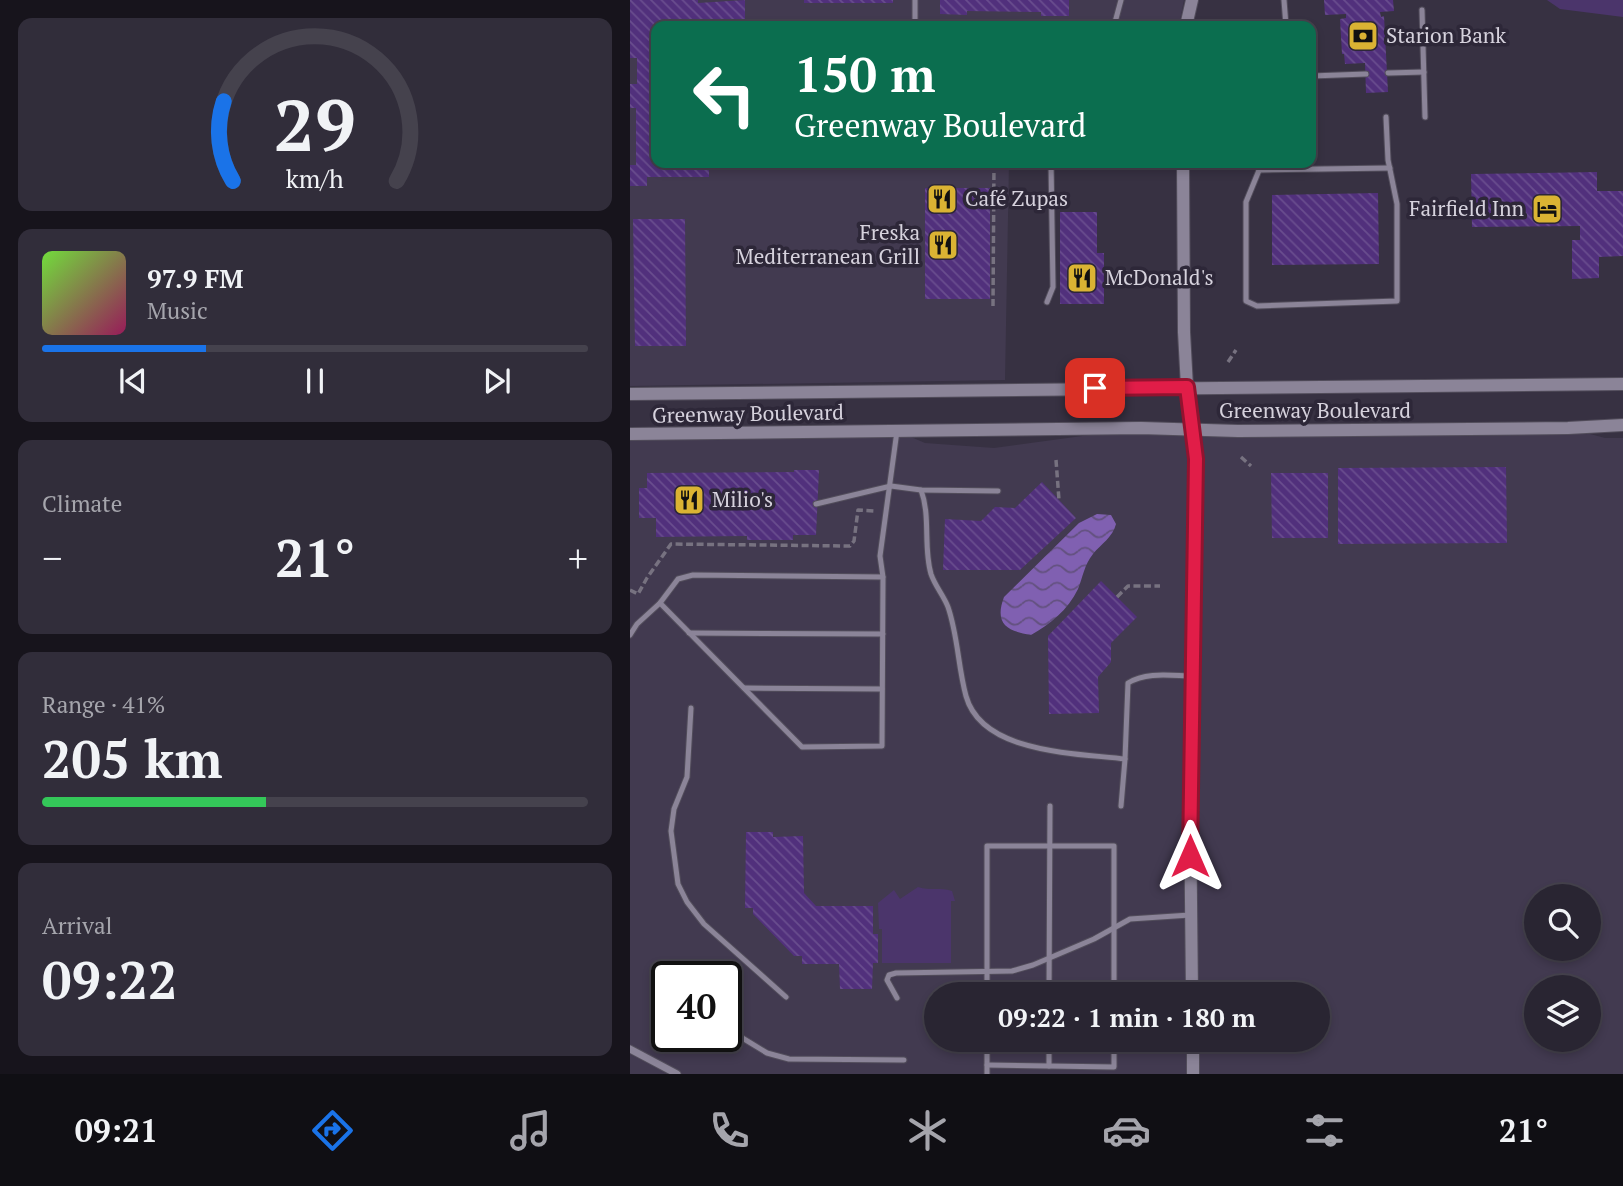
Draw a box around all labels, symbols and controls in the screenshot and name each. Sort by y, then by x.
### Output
bank icon: Starion Bank [1346,19,1380,53]
place label: Starion Bank [1386,21,1506,49]
text: 150 m [794,41,936,106]
icon: left [679,49,770,140]
text: 29 [274,75,356,172]
text: Greenway Boulevard [794,104,1086,146]
text: km/h [286,161,344,194]
restaurant icon: Café Zupas [925,182,959,216]
place label: Café Zupas [965,184,1068,212]
hotel icon: Fairfield Inn [1530,192,1564,226]
place label: Fairfield Inn [1409,194,1525,222]
place label: Freska Mediterranean Grill [735,218,920,270]
restaurant icon: Freska Mediterranean Grill [926,228,960,262]
text: 97.9 FM [147,261,244,295]
restaurant icon: McDonald's [1065,261,1099,295]
place label: McDonald's [1105,263,1214,291]
text: Music [147,295,208,326]
pin [1065,358,1125,418]
icon: previous [114,362,152,400]
icon: pause [296,362,334,400]
icon: next [478,362,516,400]
icon: arrive [1076,369,1114,407]
street label: Greenway Boulevard [1219,396,1411,424]
street label: Greenway Boulevard [652,397,844,429]
restaurant icon: Milio's [672,483,706,517]
place label: Milio's [712,485,773,513]
text: Climate [42,488,122,519]
text: 21° [275,523,355,592]
text: − [42,533,62,583]
text: + [568,533,588,583]
text: Range · 41% [42,689,165,720]
text: 205 km [42,724,223,793]
position arrow [1153,819,1227,893]
map controls [1524,884,1601,1052]
button: search [1524,884,1601,961]
text: Arrival [42,910,113,941]
text: 09:22 [42,945,177,1014]
speed limit sign: 40 [651,961,742,1052]
button: layers [1524,975,1601,1052]
text: 09:22 · 1 min · 180 m [998,1000,1256,1034]
icon: directions [308,1106,357,1155]
icon: music [506,1106,555,1155]
icon: phone [705,1106,754,1155]
icon: climate [903,1106,952,1155]
icon: car [1102,1106,1151,1155]
icon: filters [1300,1106,1349,1155]
text: 09:21 [75,1109,158,1151]
text: 21° [1499,1109,1548,1151]

